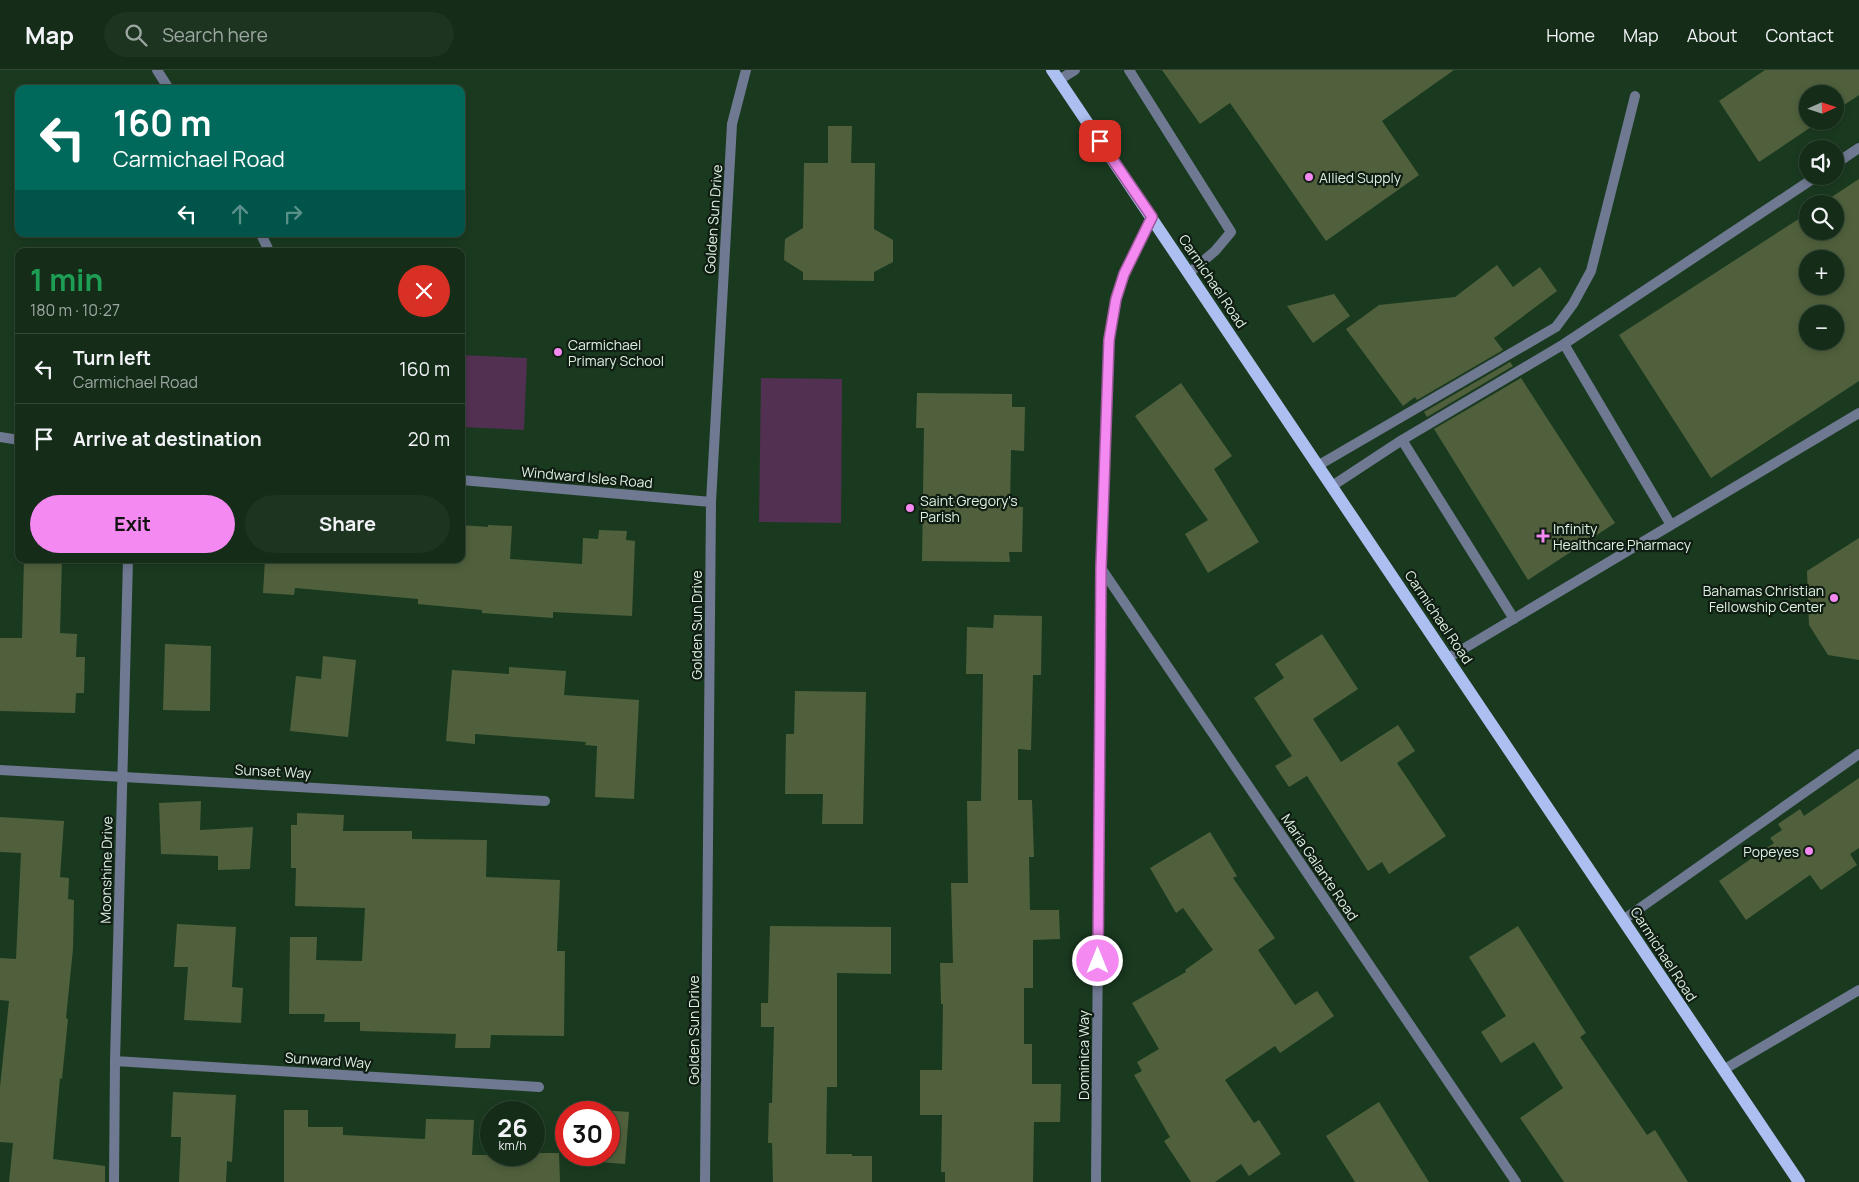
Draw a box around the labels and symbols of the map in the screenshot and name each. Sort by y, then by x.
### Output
north arrow [1799,85,1844,130]
pin [1079,120,1121,162]
street label: Golden Sun Drive [700,164,726,274]
place label: Allied Supply [1319,168,1402,187]
marker: Allied Supply [1303,171,1315,183]
street label: Carmichael Road [1175,230,1251,332]
place label: Carmichael Primary School [568,335,664,370]
marker: Carmichael Primary School [552,346,564,358]
street label: Windward Isles Road [520,462,654,492]
place label: Saint Gregory's Parish [920,491,1018,526]
marker: Saint Gregory's Parish [904,502,916,514]
place label: Infinity Healthcare Pharmacy [1553,519,1692,554]
marker: Infinity Healthcare Pharmacy [1537,530,1549,542]
street label: Carmichael Road [1401,566,1477,668]
street label: Golden Sun Drive [687,570,706,680]
place label: Bahamas Christian Fellowship Center [1703,581,1824,616]
marker: Bahamas Christian Fellowship Center [1828,592,1840,604]
street label: Sunset Way [234,760,312,783]
street label: Maria Galante Road [1277,810,1363,924]
street label: Moonshine Drive [96,816,116,924]
place label: Popeyes [1743,842,1799,861]
marker: Popeyes [1803,845,1815,857]
street label: Carmichael Road [1626,903,1702,1005]
position arrow [1071,934,1123,986]
street label: Golden Sun Drive [684,975,703,1085]
street label: Dominica Way [1074,1009,1093,1100]
street label: Sunward Way [284,1048,372,1073]
speed limit sign: 30 [555,1101,620,1166]

